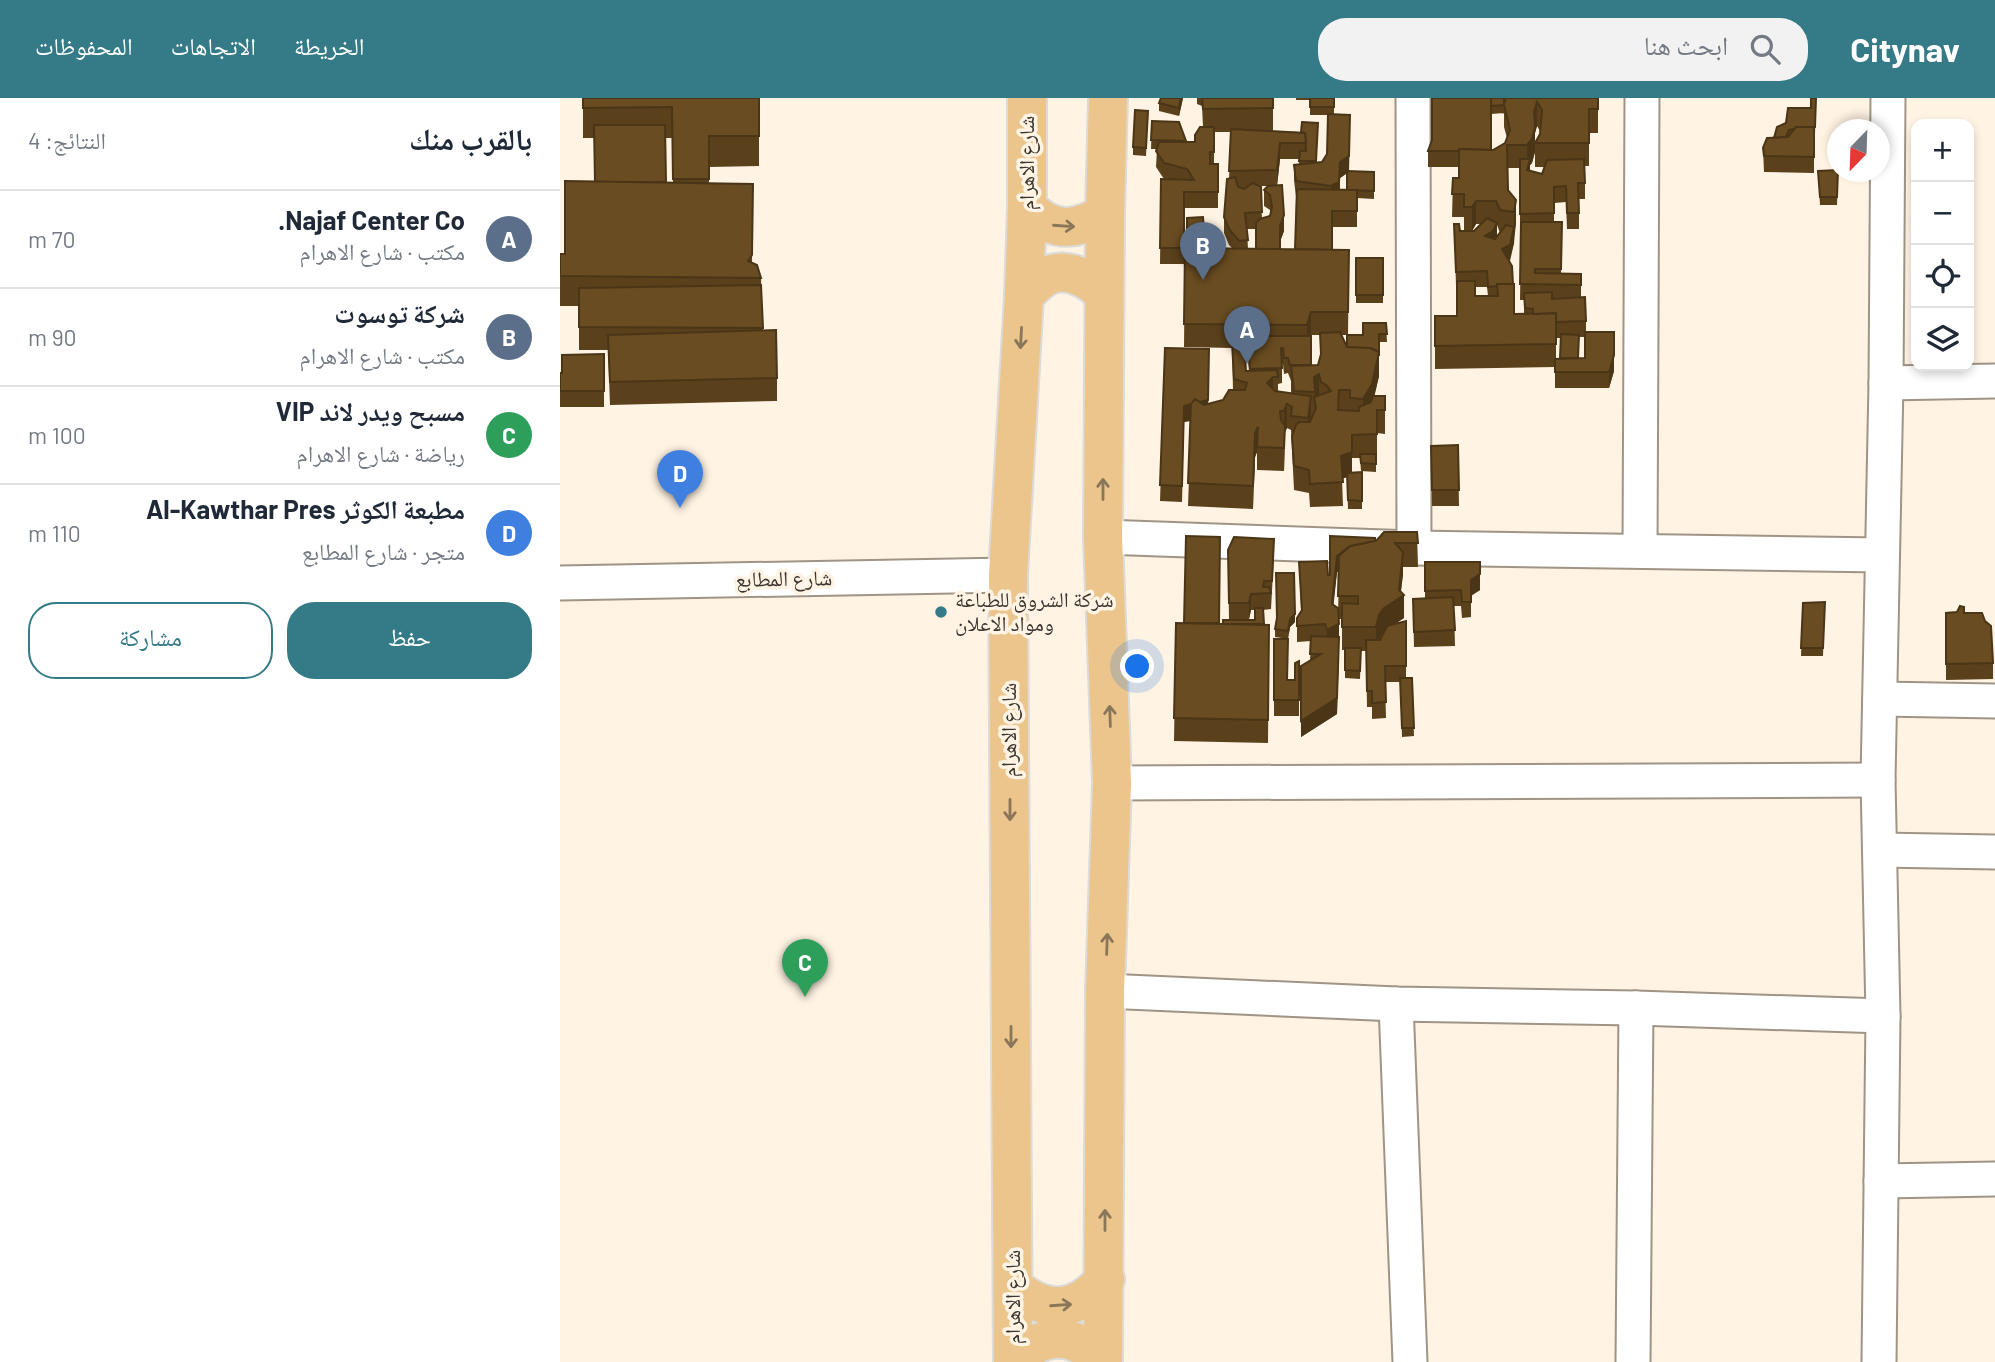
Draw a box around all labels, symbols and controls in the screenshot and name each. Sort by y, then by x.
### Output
search box [1318,18,1808,81]
text: ابحث هنا [1644,29,1728,60]
text: Citynav [1850,29,1960,69]
icon: search [1746,30,1784,68]
text: المحفوظات [35,31,133,60]
text: الاتجاهات [171,31,256,60]
text: الخريطة [294,31,365,60]
street label: شارع الاهرام [1013,116,1041,210]
north arrow [1827,119,1890,182]
map controls [1911,119,1974,371]
button: + [1911,119,1974,182]
text: بالقرب منك [409,120,532,156]
text: النتائج: 4 [28,126,106,154]
button: − [1911,182,1974,245]
text: Najaf Center Co. [278,204,465,235]
one-way arrow [1053,219,1076,232]
pin: B [1180,222,1226,280]
text: 70 m [28,225,76,253]
text: A [501,225,517,253]
text: مكتب · شارع الاهرام [299,237,465,265]
button: locate [1911,245,1974,308]
text: شركة توسوت [334,297,465,328]
pin: A [1224,306,1270,364]
button: layers [1911,308,1974,371]
text: 90 m [28,323,77,351]
text: B [502,323,516,351]
one-way arrow [1015,326,1028,349]
text: مكتب · شارع الاهرام [299,341,465,369]
text: مسبح ويدر لاند VIP [276,395,465,426]
text: 100 m [28,421,86,449]
text: C [502,421,516,449]
text: رياضة · شارع الاهرام [297,439,465,467]
pin: D [657,450,703,508]
one-way arrow [1096,478,1110,501]
text: مطبعة الكوثر Al-Kawthar Pres [146,493,465,524]
text: 110 m [28,519,81,547]
text: D [502,519,516,547]
text: متجر · شارع المطابع [302,537,465,565]
street label: شارع المطابع [735,564,833,593]
place label: شركة الشروق للطباعة ومواد الاعلان [955,586,1114,636]
button: مشاركة [28,602,273,679]
button: حفظ [287,602,532,679]
marker: شركة الشروق للطباعة ومواد الاعلان [933,604,949,620]
your location [1120,649,1154,683]
street label: شارع الاهرام [995,683,1023,777]
one-way arrow [1103,705,1116,728]
one-way arrow [1003,798,1017,821]
one-way arrow [1100,933,1113,956]
pin: C [782,939,828,997]
one-way arrow [1004,1026,1018,1049]
one-way arrow [1098,1209,1112,1232]
street label: شارع الاهرام [999,1250,1027,1344]
one-way arrow [1049,1298,1072,1311]

